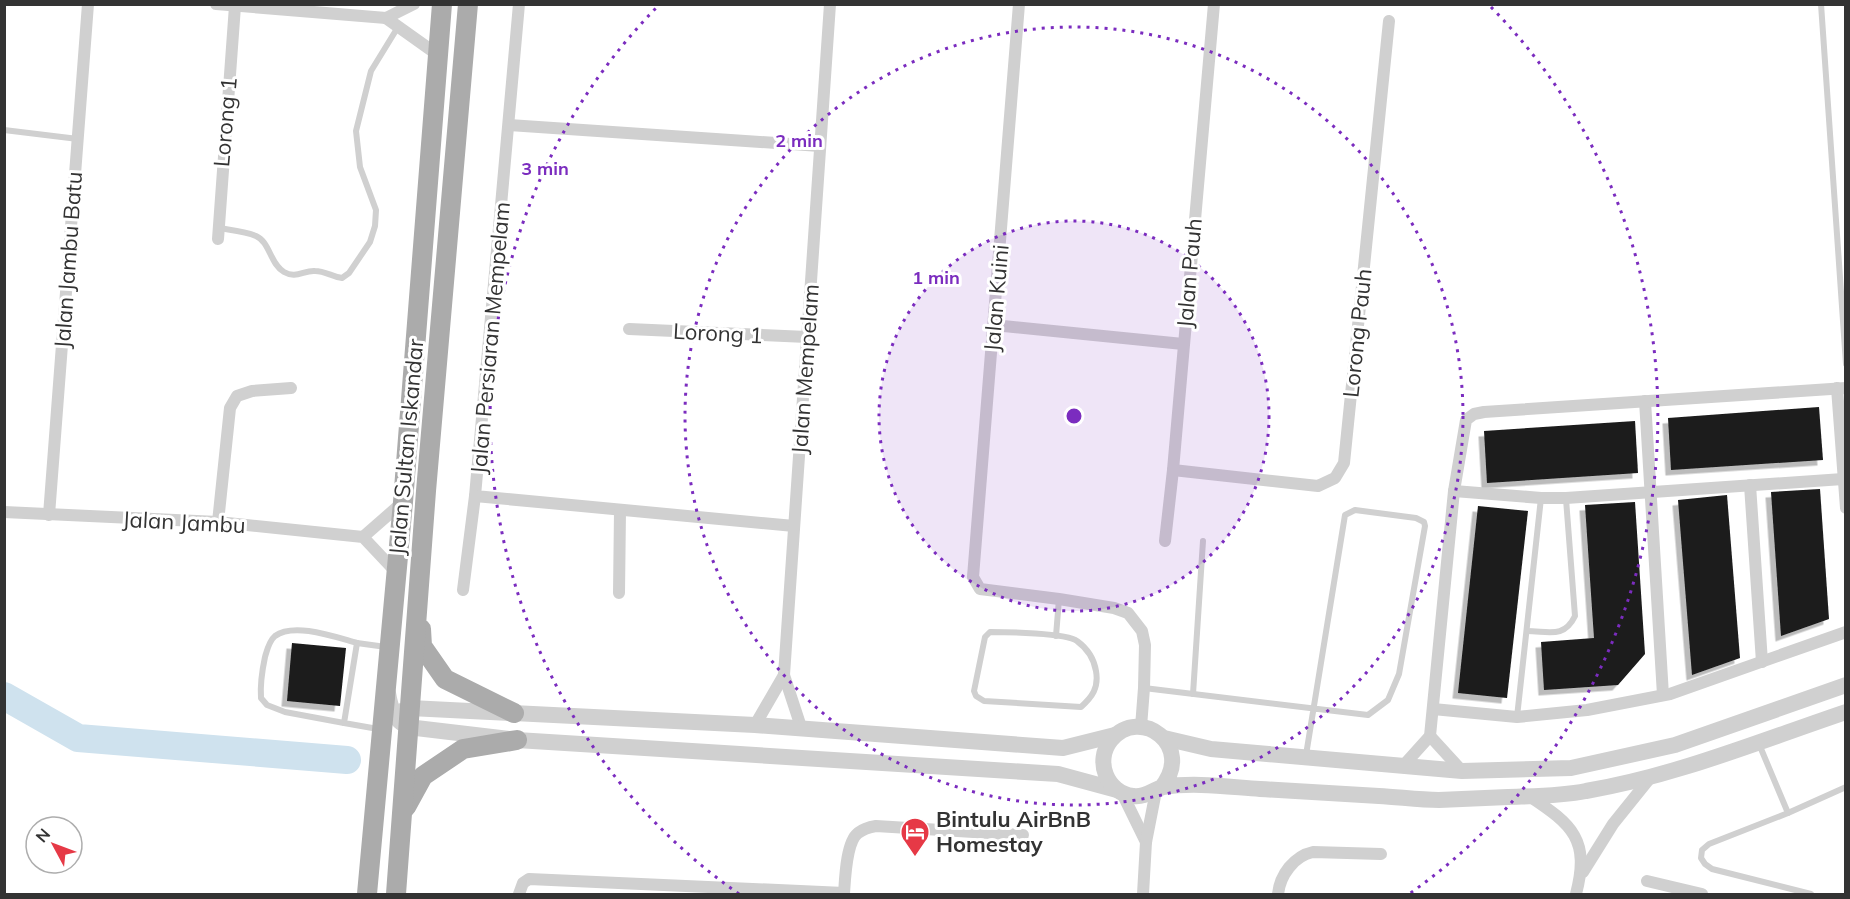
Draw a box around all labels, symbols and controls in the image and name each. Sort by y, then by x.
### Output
street label: Lorong 1 [207,76,243,168]
text: 2 min [775,129,823,152]
text: 3 min [521,157,569,180]
street label: Jalan Jambu Batu [48,171,88,349]
street label: Jalan Persiaran Mempelam [464,201,516,475]
street label: Jalan Pauh [1170,217,1208,329]
street label: Jalan Kuini [977,243,1015,353]
text: 1 min [912,266,960,289]
street label: Lorong Pauh [1336,267,1378,399]
street label: Jalan Mempelam [785,283,825,455]
street label: Lorong 1 [672,317,764,349]
street label: Jalan Sultan Iskandar [383,338,429,556]
centre of rings [1064,406,1084,426]
street label: Jalan Jambu [122,505,246,539]
place label: Bintulu AirBnB Homestay [936,805,1091,858]
north arrow [24,815,84,875]
hotel icon: Bintulu AirBnB Homestay [899,816,931,858]
text: N [31,824,54,846]

